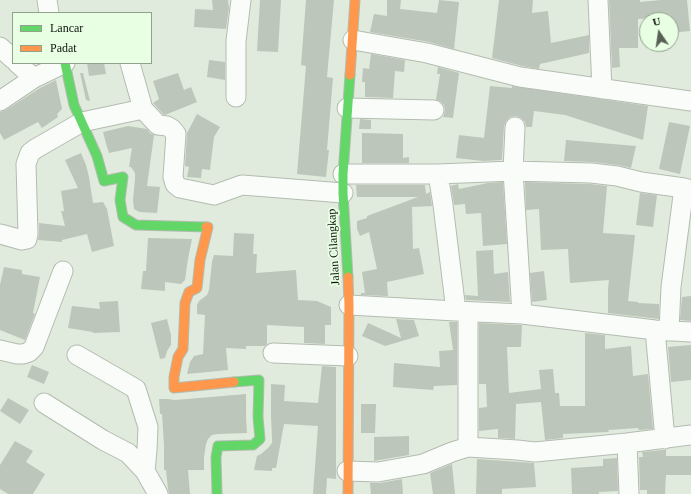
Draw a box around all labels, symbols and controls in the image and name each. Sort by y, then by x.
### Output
legend [12,12,152,64]
north arrow [639,12,679,52]
text: U [651,15,662,28]
text: Lancar [50,21,83,35]
text: Padat [50,41,77,55]
street label: Jalan Cilangkap [325,208,343,286]

